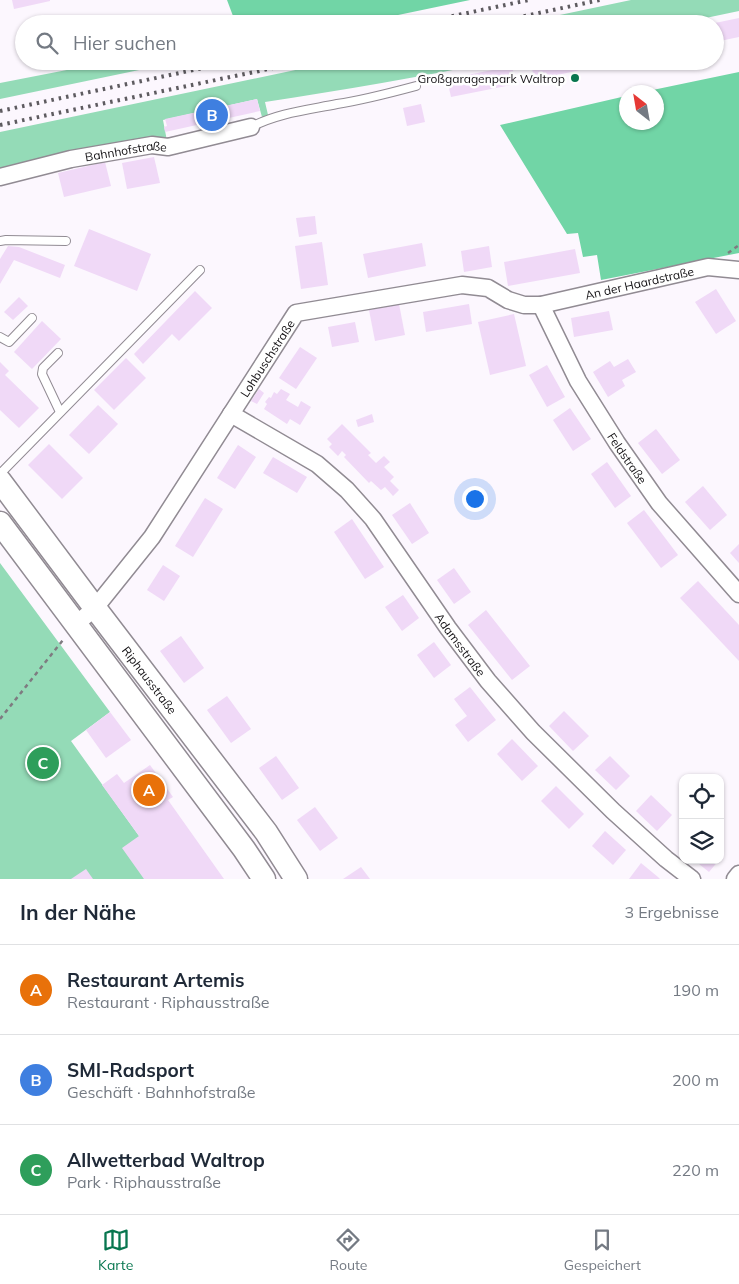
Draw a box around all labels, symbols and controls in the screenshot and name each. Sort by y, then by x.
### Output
search box [15,15,724,70]
icon: search [33,29,61,57]
text: Hier suchen [73,31,177,55]
place label: Großgaragenpark Waltrop [417,71,565,86]
marker: Großgaragenpark Waltrop [569,72,581,84]
north arrow [619,85,664,130]
pin: B [196,96,228,134]
street label: Bahnhofstraße [84,137,168,164]
street label: An der Haardstraße [583,263,695,302]
street label: Lohbuschstraße [237,316,297,400]
street label: Feldstraße [605,430,650,486]
your location [462,486,488,512]
street label: Adamsstraße [432,610,489,679]
street label: Riphausstraße [119,643,180,717]
pin: C [27,744,59,782]
pin: A [133,771,165,809]
map controls [679,774,724,864]
button: locate [679,774,724,819]
button: layers [679,819,724,864]
text: In der Nähe [20,899,136,925]
text: 3 Ergebnisse [624,902,719,922]
text: Restaurant Artemis [67,968,245,992]
text: A [30,980,42,1000]
text: 190 m [672,980,719,1000]
text: Restaurant · Riphausstraße [67,992,270,1012]
text: SMI-Radsport [67,1058,194,1082]
text: B [30,1070,42,1090]
text: 200 m [672,1070,719,1090]
text: Geschäft · Bahnhofstraße [67,1082,256,1102]
text: Allwetterbad Waltrop [67,1148,265,1172]
text: C [31,1160,41,1180]
text: 220 m [672,1160,719,1180]
text: Park · Riphausstraße [67,1172,221,1192]
tab: Karte [98,1226,133,1274]
tab: Route [329,1226,367,1274]
tab: Gespeichert [564,1226,641,1274]

